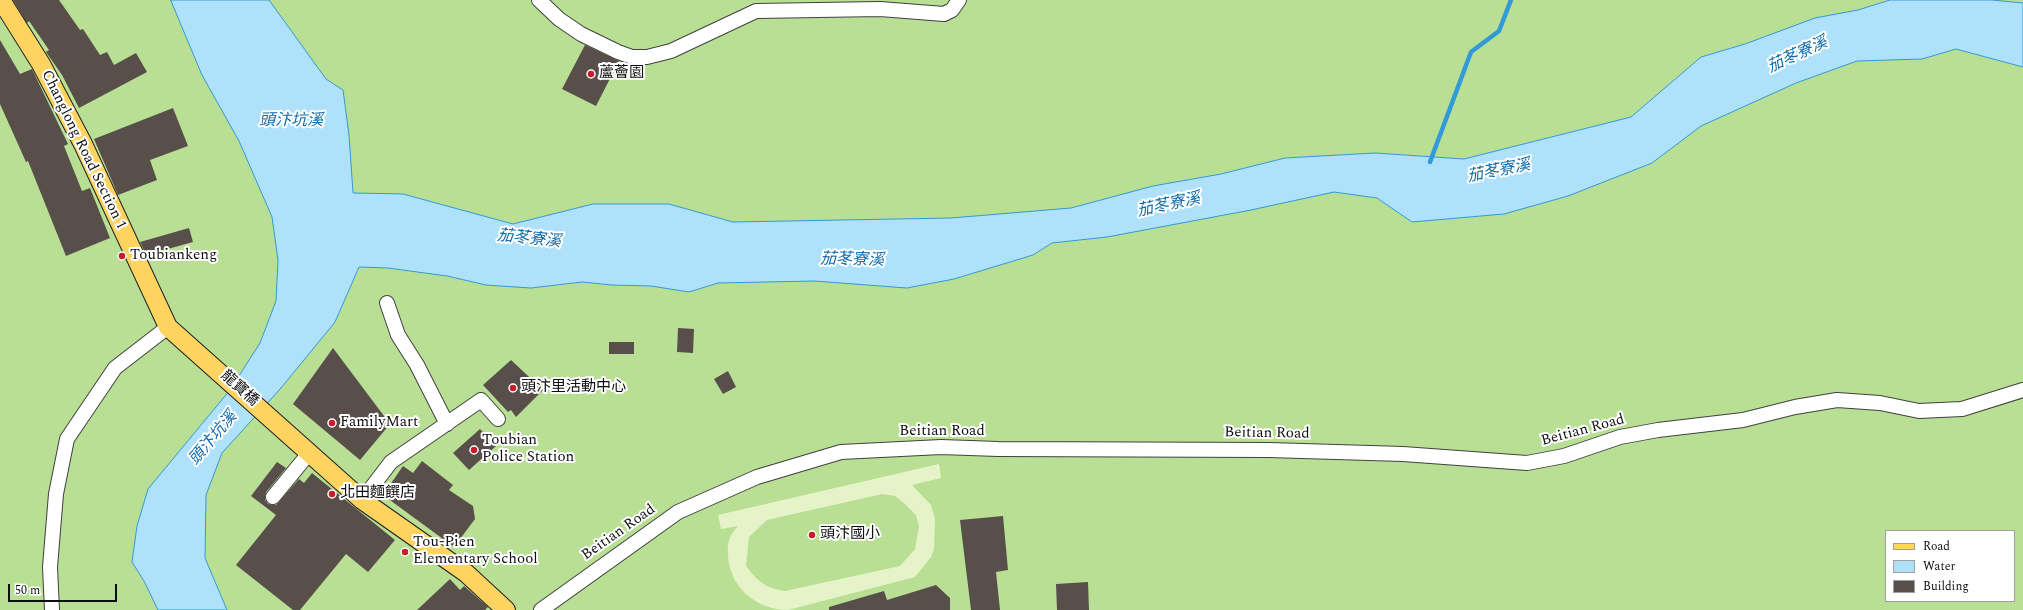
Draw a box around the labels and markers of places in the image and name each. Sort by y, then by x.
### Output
place label: 蘆薈園 [599,65,644,83]
marker: 蘆薈園 [586,69,596,79]
place label: Toubiankeng [130,247,217,265]
marker: Toubiankeng [117,251,127,261]
place label: 頭汴里活動中心 [521,379,626,397]
marker: 頭汴里活動中心 [508,383,518,393]
place label: FamilyMart [340,414,418,432]
marker: FamilyMart [327,418,337,428]
place label: Toubian Police Station [482,432,574,467]
marker: Toubian Police Station [469,445,479,455]
place label: 北田麵饌店 [340,485,415,503]
marker: 北田麵饌店 [327,489,337,499]
place label: 頭汴國小 [820,526,880,544]
marker: 頭汴國小 [807,530,817,540]
place label: Tou-Pien Elementary School [413,534,538,569]
marker: Tou-Pien Elementary School [400,547,410,557]

